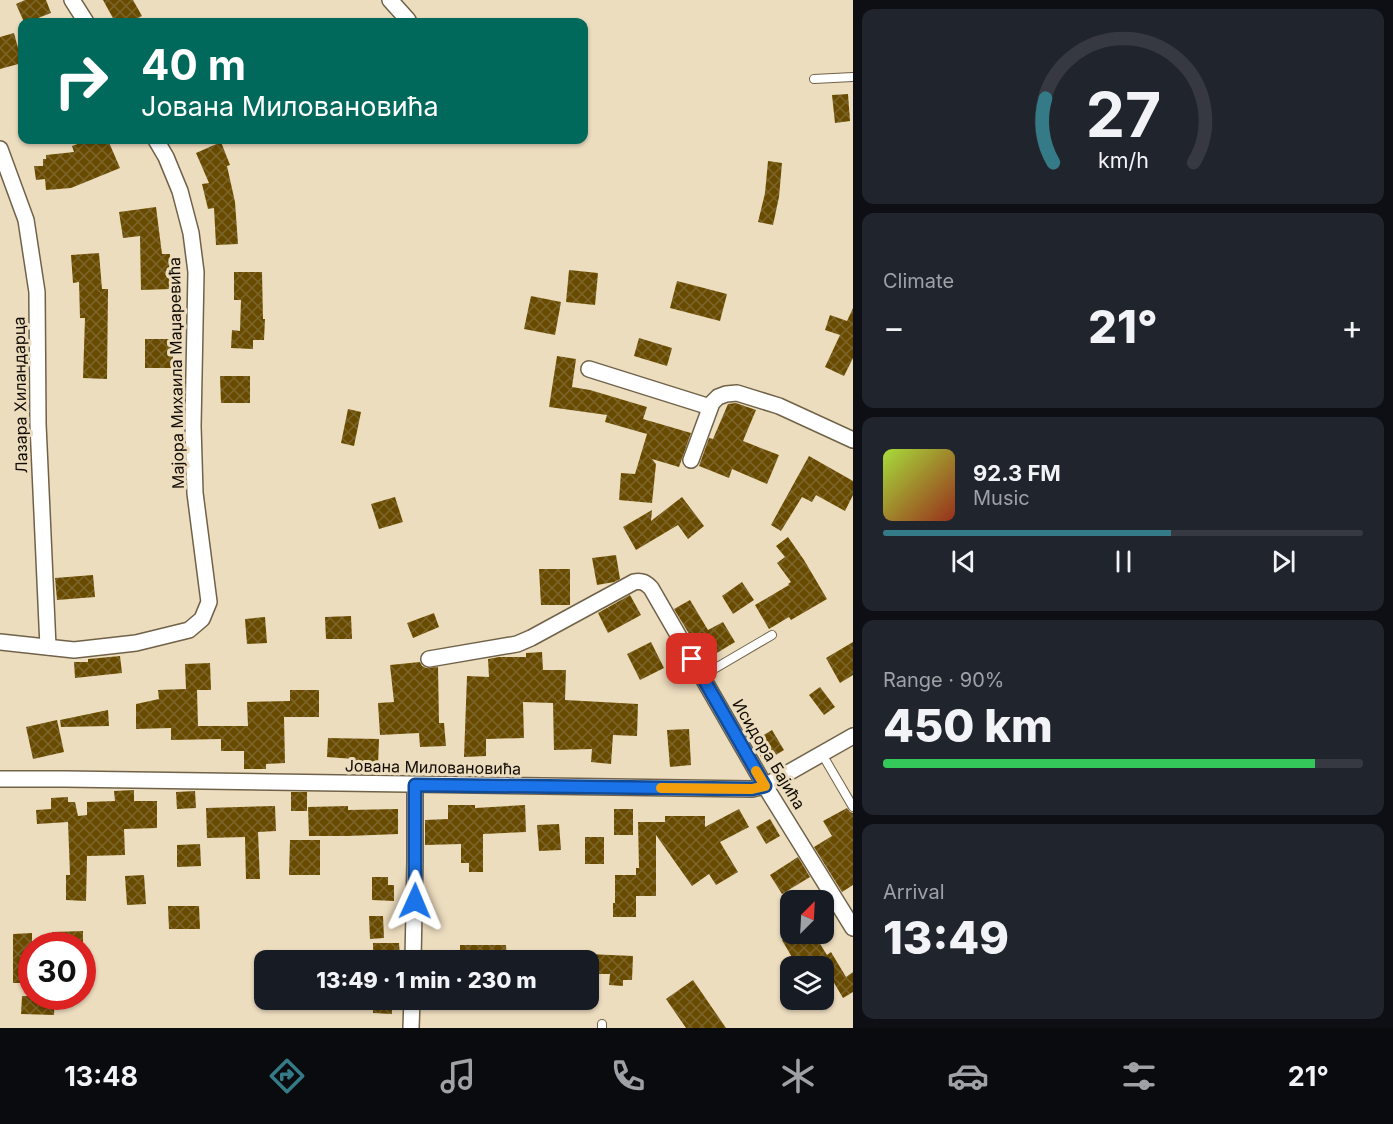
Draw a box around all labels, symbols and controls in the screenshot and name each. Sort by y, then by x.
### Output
text: 40 m [141,39,246,90]
icon: right [42,42,120,120]
text: 27 [1085,78,1161,153]
text: Јована Миловановића [141,90,439,123]
text: km/h [1098,148,1148,174]
street label: Мајора Михаила Маџаревића [164,257,188,489]
text: Climate [883,269,954,293]
text: 21° [1088,299,1158,354]
text: − [883,307,905,347]
text: + [1341,307,1363,347]
street label: Лазара Хиландарца [9,317,31,473]
text: 92.3 FM [973,460,1061,486]
text: Music [973,486,1030,510]
icon: previous [947,545,980,578]
icon: pause [1107,545,1140,578]
icon: next [1267,545,1300,578]
pin [666,633,717,684]
icon: arrive [675,642,708,675]
text: Range · 90% [883,668,1004,692]
street label: Исидора Бајића [728,695,810,813]
text: 450 km [883,698,1053,753]
street label: Јована Миловановића [345,755,521,779]
position arrow [383,869,447,933]
text: Arrival [883,880,945,904]
north arrow [780,890,834,944]
map controls [780,890,834,1010]
text: 13:49 [883,910,1009,965]
speed limit sign: 30 [18,932,96,1010]
button: layers [780,956,834,1010]
text: 13:49 · 1 min · 230 m [316,967,537,993]
icon: directions [266,1055,308,1097]
icon: music [437,1055,479,1097]
icon: phone [607,1055,649,1097]
icon: climate [777,1055,819,1097]
icon: car [947,1055,989,1097]
icon: filters [1118,1055,1160,1097]
text: 13:48 [64,1060,138,1093]
text: 21° [1288,1060,1329,1093]

